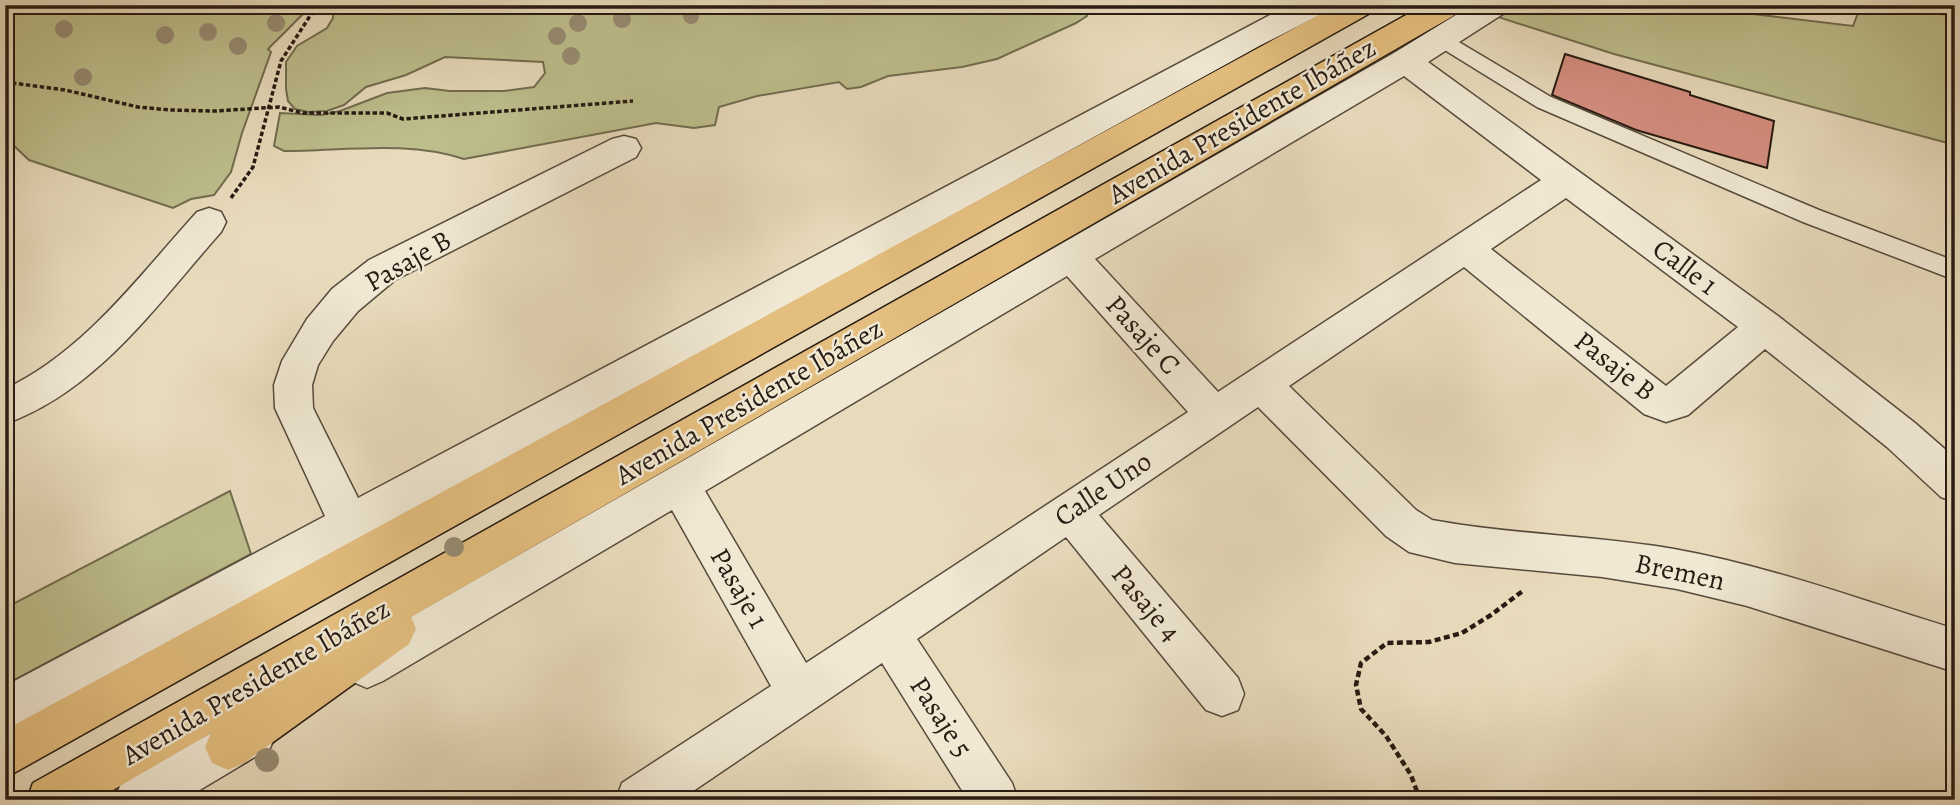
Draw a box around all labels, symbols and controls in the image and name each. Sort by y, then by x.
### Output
street label: Avenida Presidente Ibáñez [1100,29,1383,214]
street label: Pasaje B [358,221,458,301]
street label: Calle 1 [1645,230,1725,304]
street label: Pasaje C [1097,287,1189,383]
street label: Avenida Presidente Ibáñez [607,310,890,495]
street label: Pasaje B [1566,322,1664,410]
street label: Calle Uno [1047,442,1159,536]
street label: Pasaje 1 [701,541,777,635]
street label: Bremen [1632,544,1728,600]
street label: Pasaje 4 [1103,556,1189,650]
street label: Avenida Presidente Ibáñez [114,590,397,775]
street label: Pasaje 5 [901,669,981,765]

